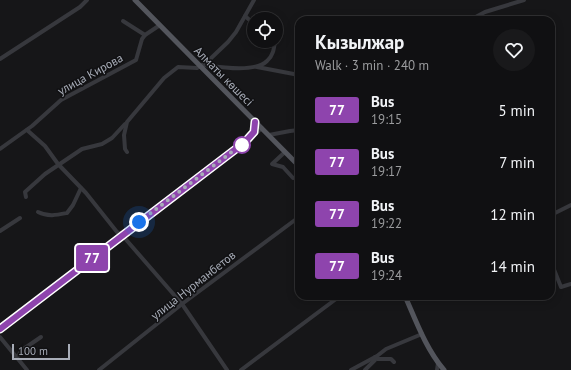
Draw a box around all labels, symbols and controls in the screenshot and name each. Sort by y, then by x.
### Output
map controls [247,12,283,48]
button: locate [247,12,283,48]
button: heart [493,29,535,71]
text: Кызылжар [315,30,404,54]
street label: Алматы көшесі [191,43,257,109]
street label: улица Кирова [55,50,125,98]
text: Walk · 3 min · 240 m [315,57,429,74]
text: Bus [371,92,394,111]
text: 77 [329,101,345,119]
text: 5 min [498,101,535,120]
text: 19:15 [371,111,402,128]
unlabelled marker [233,136,251,154]
text: Bus [371,144,394,163]
text: 77 [329,153,345,171]
text: 7 min [499,153,535,172]
text: 19:17 [371,163,402,180]
text: Bus [371,196,394,215]
text: 77 [329,205,345,223]
text: 12 min [490,205,535,224]
your location [129,212,149,232]
text: 19:22 [371,215,402,232]
line badge: 77 [74,245,110,271]
street label: улица Нурманбетов [148,247,238,323]
text: Bus [371,248,394,267]
text: 77 [84,249,100,267]
text: 77 [329,257,345,275]
text: 14 min [490,257,535,276]
text: 19:24 [371,267,402,284]
scale bar [12,342,70,361]
text: 100 m [18,344,48,358]

